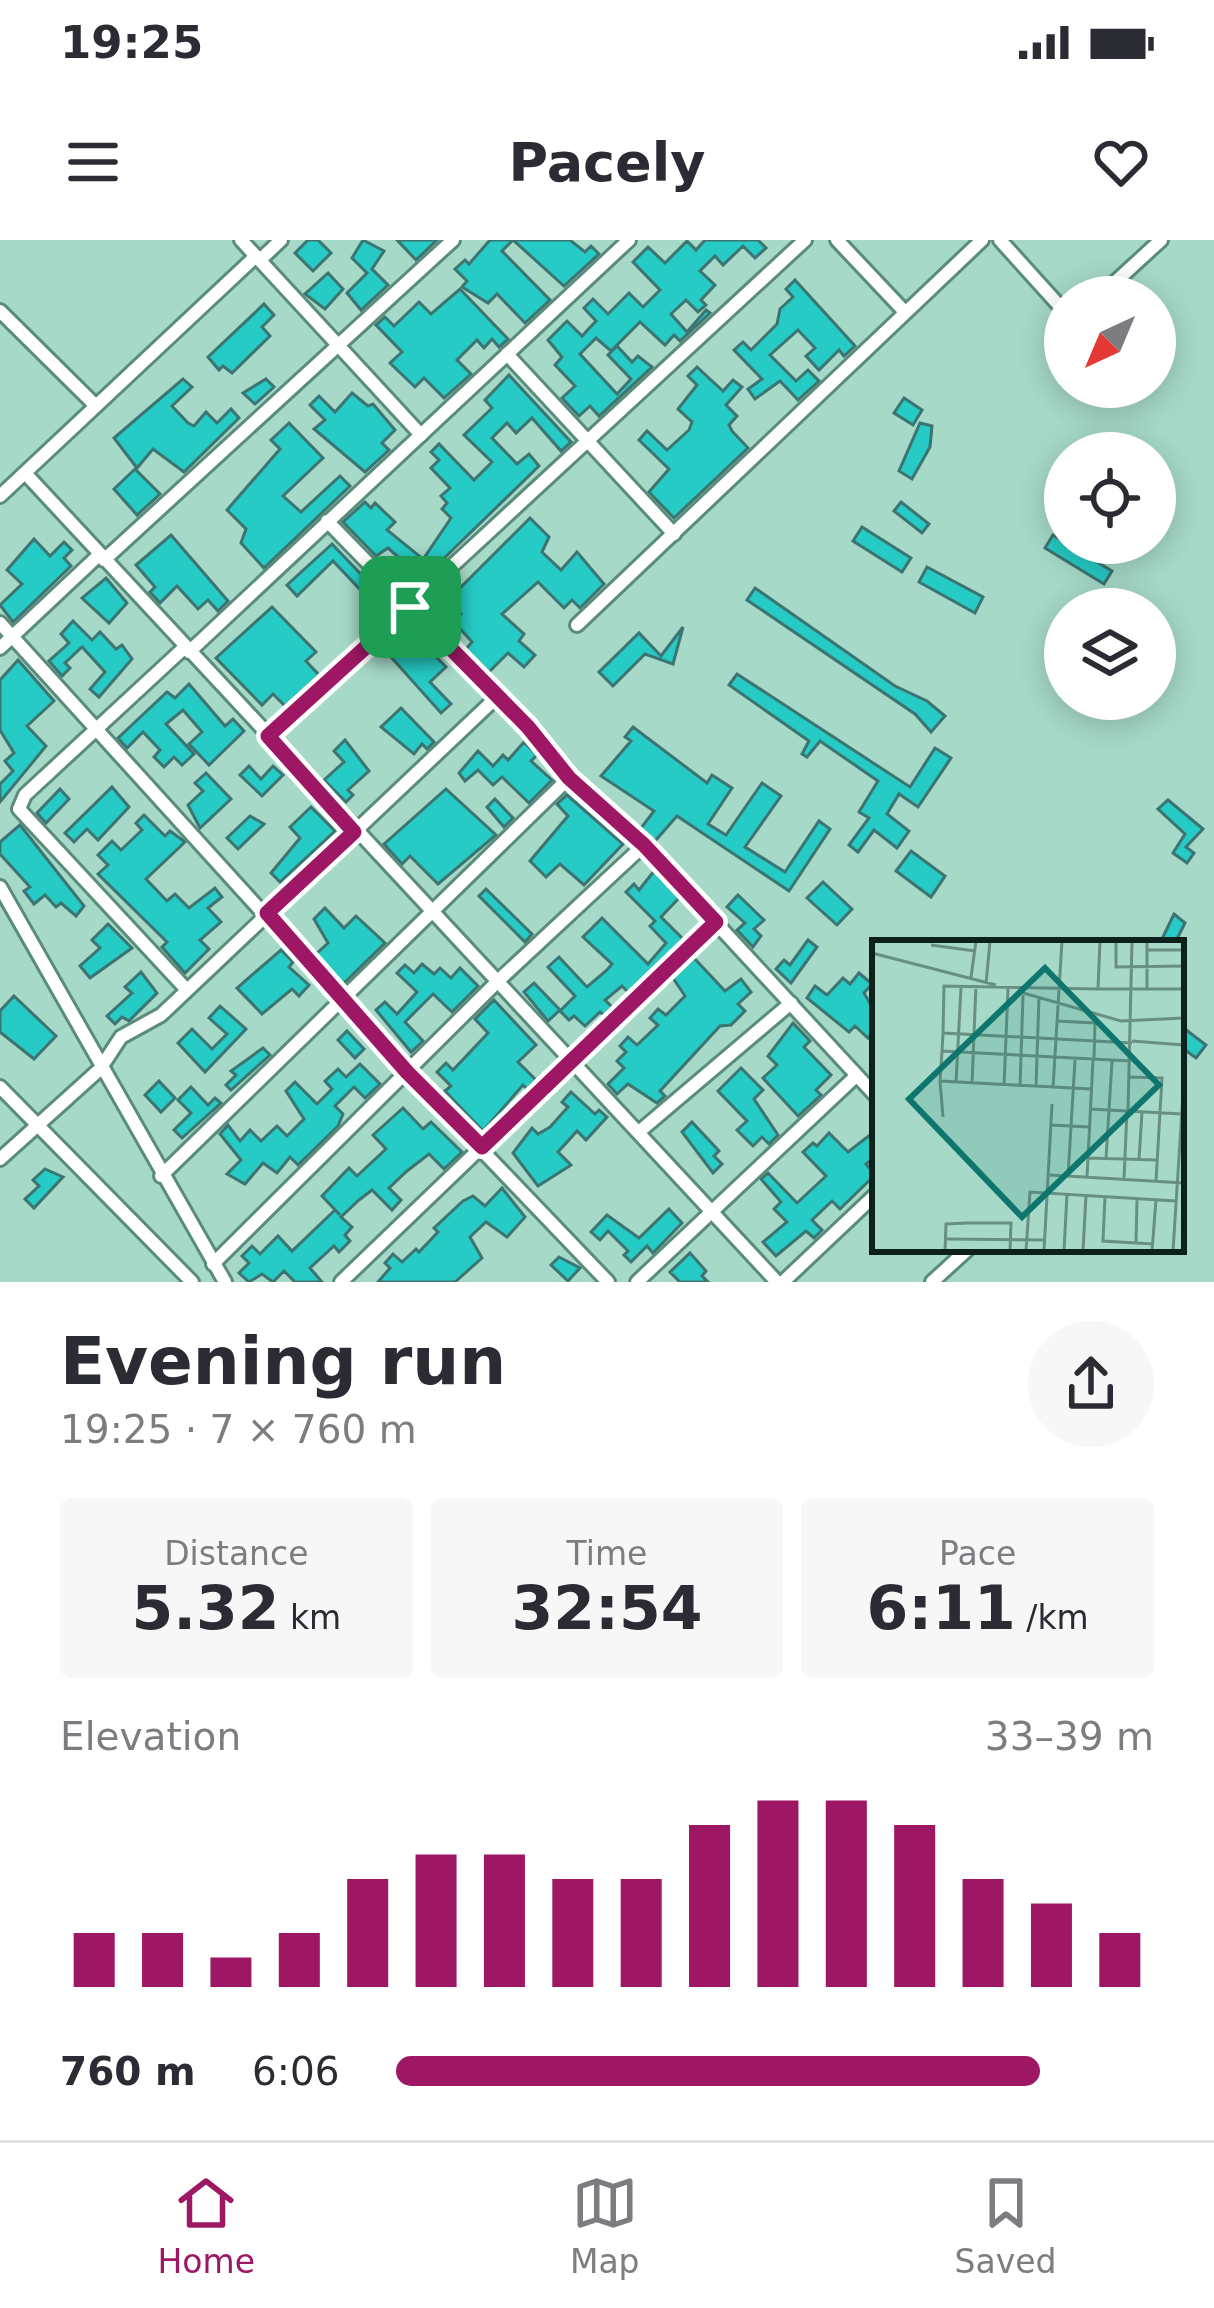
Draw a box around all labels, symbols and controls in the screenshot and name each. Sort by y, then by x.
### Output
text: 19:25 [60,16,203,69]
icon: menu [60,129,126,195]
icon: heart [1088,129,1154,195]
text: Pacely [509,131,705,194]
north arrow [1044,276,1176,408]
map controls [1044,276,1176,720]
button: locate [1044,432,1176,564]
pin [359,556,461,658]
icon: arrive [377,574,443,640]
button: layers [1044,588,1176,720]
inset map [872,940,1184,1252]
button: share [1028,1321,1154,1447]
text: Evening run [60,1323,506,1400]
text: 19:25 · 7 × 760 m [60,1407,417,1452]
text: Distance [164,1534,308,1573]
text: Time [567,1534,647,1573]
text: Pace [939,1534,1016,1573]
text: 5.32 [131,1573,279,1643]
text: 32:54 [511,1573,702,1643]
text: 6:11 [867,1573,1016,1643]
text: km [279,1598,341,1637]
text: /km [1016,1598,1089,1637]
text: Elevation [60,1714,241,1759]
text: 33–39 m [985,1714,1154,1759]
text: 760 m [60,2049,196,2094]
text: 6:06 [252,2049,340,2094]
tab: Home [157,2170,255,2281]
tab: Map [570,2170,640,2281]
tab: Saved [955,2170,1056,2281]

